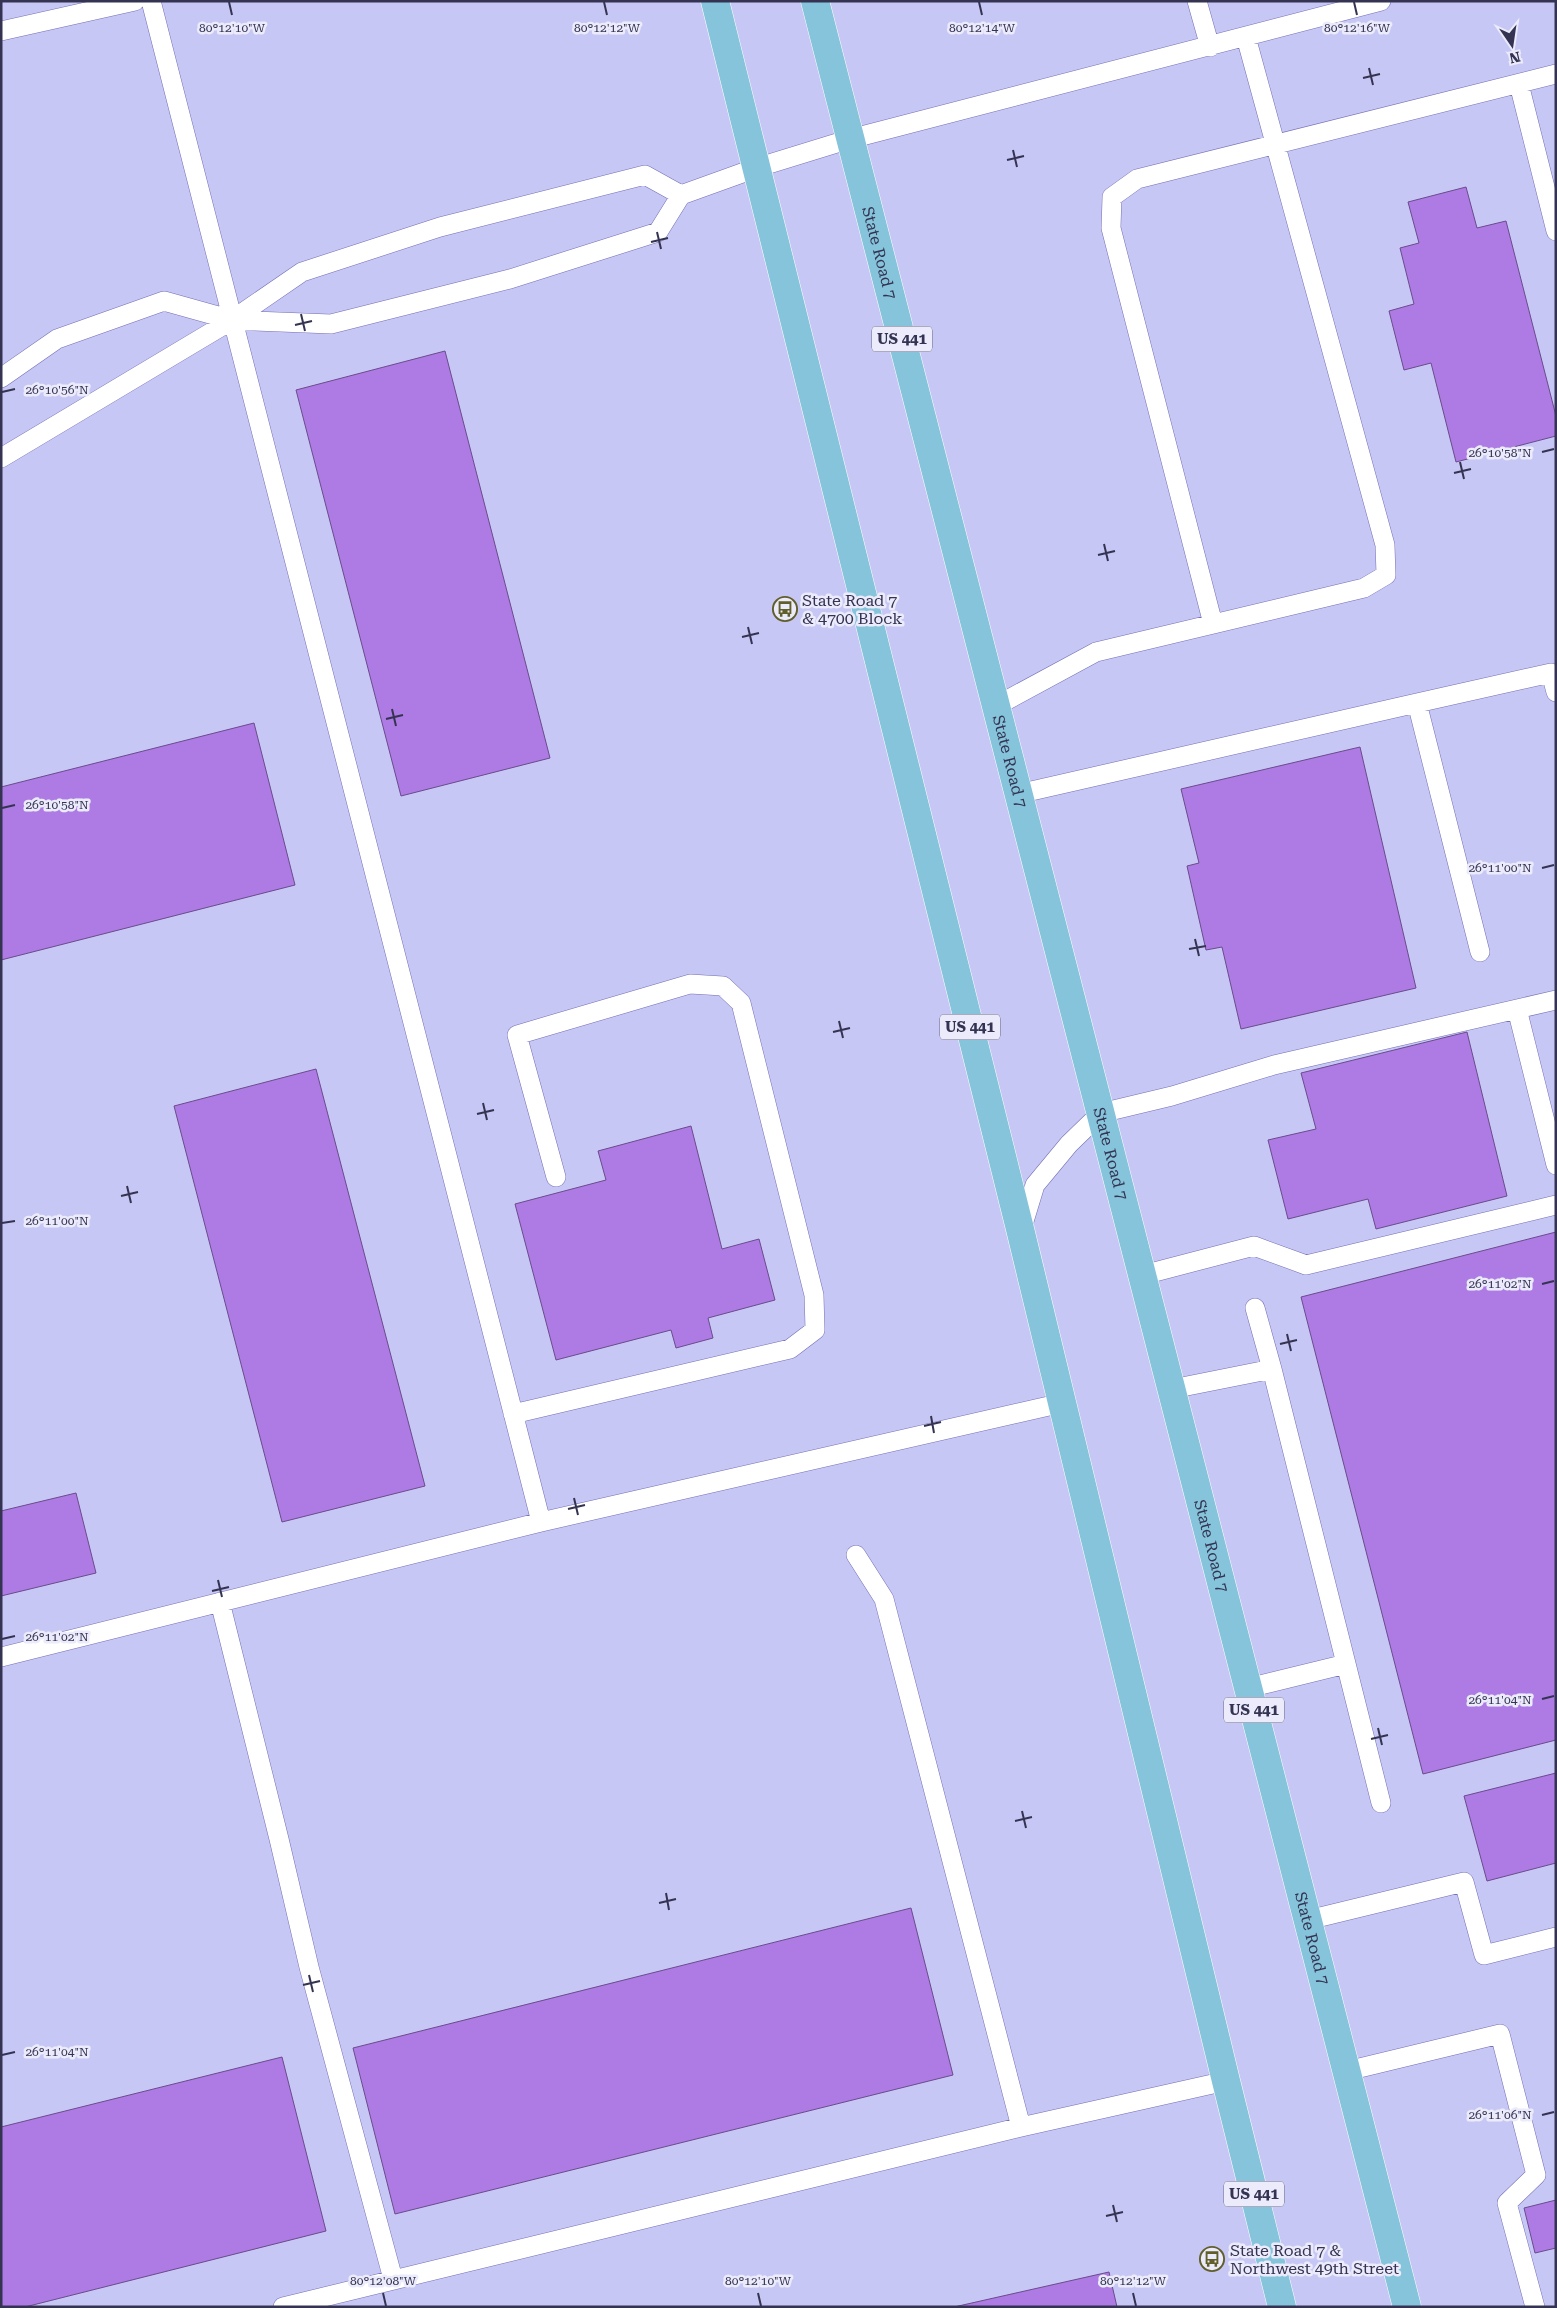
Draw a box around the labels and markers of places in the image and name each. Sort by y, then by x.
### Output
place label: State Road 7 & 4700 Block [802,591,902,628]
bus stop icon: State Road 7 & 4700 Block [772,596,798,622]
place label: State Road 7 & Northwest 49th Street [1230,2241,1399,2278]
bus stop icon: State Road 7 & Northwest 49th Street [1199,2246,1225,2272]

